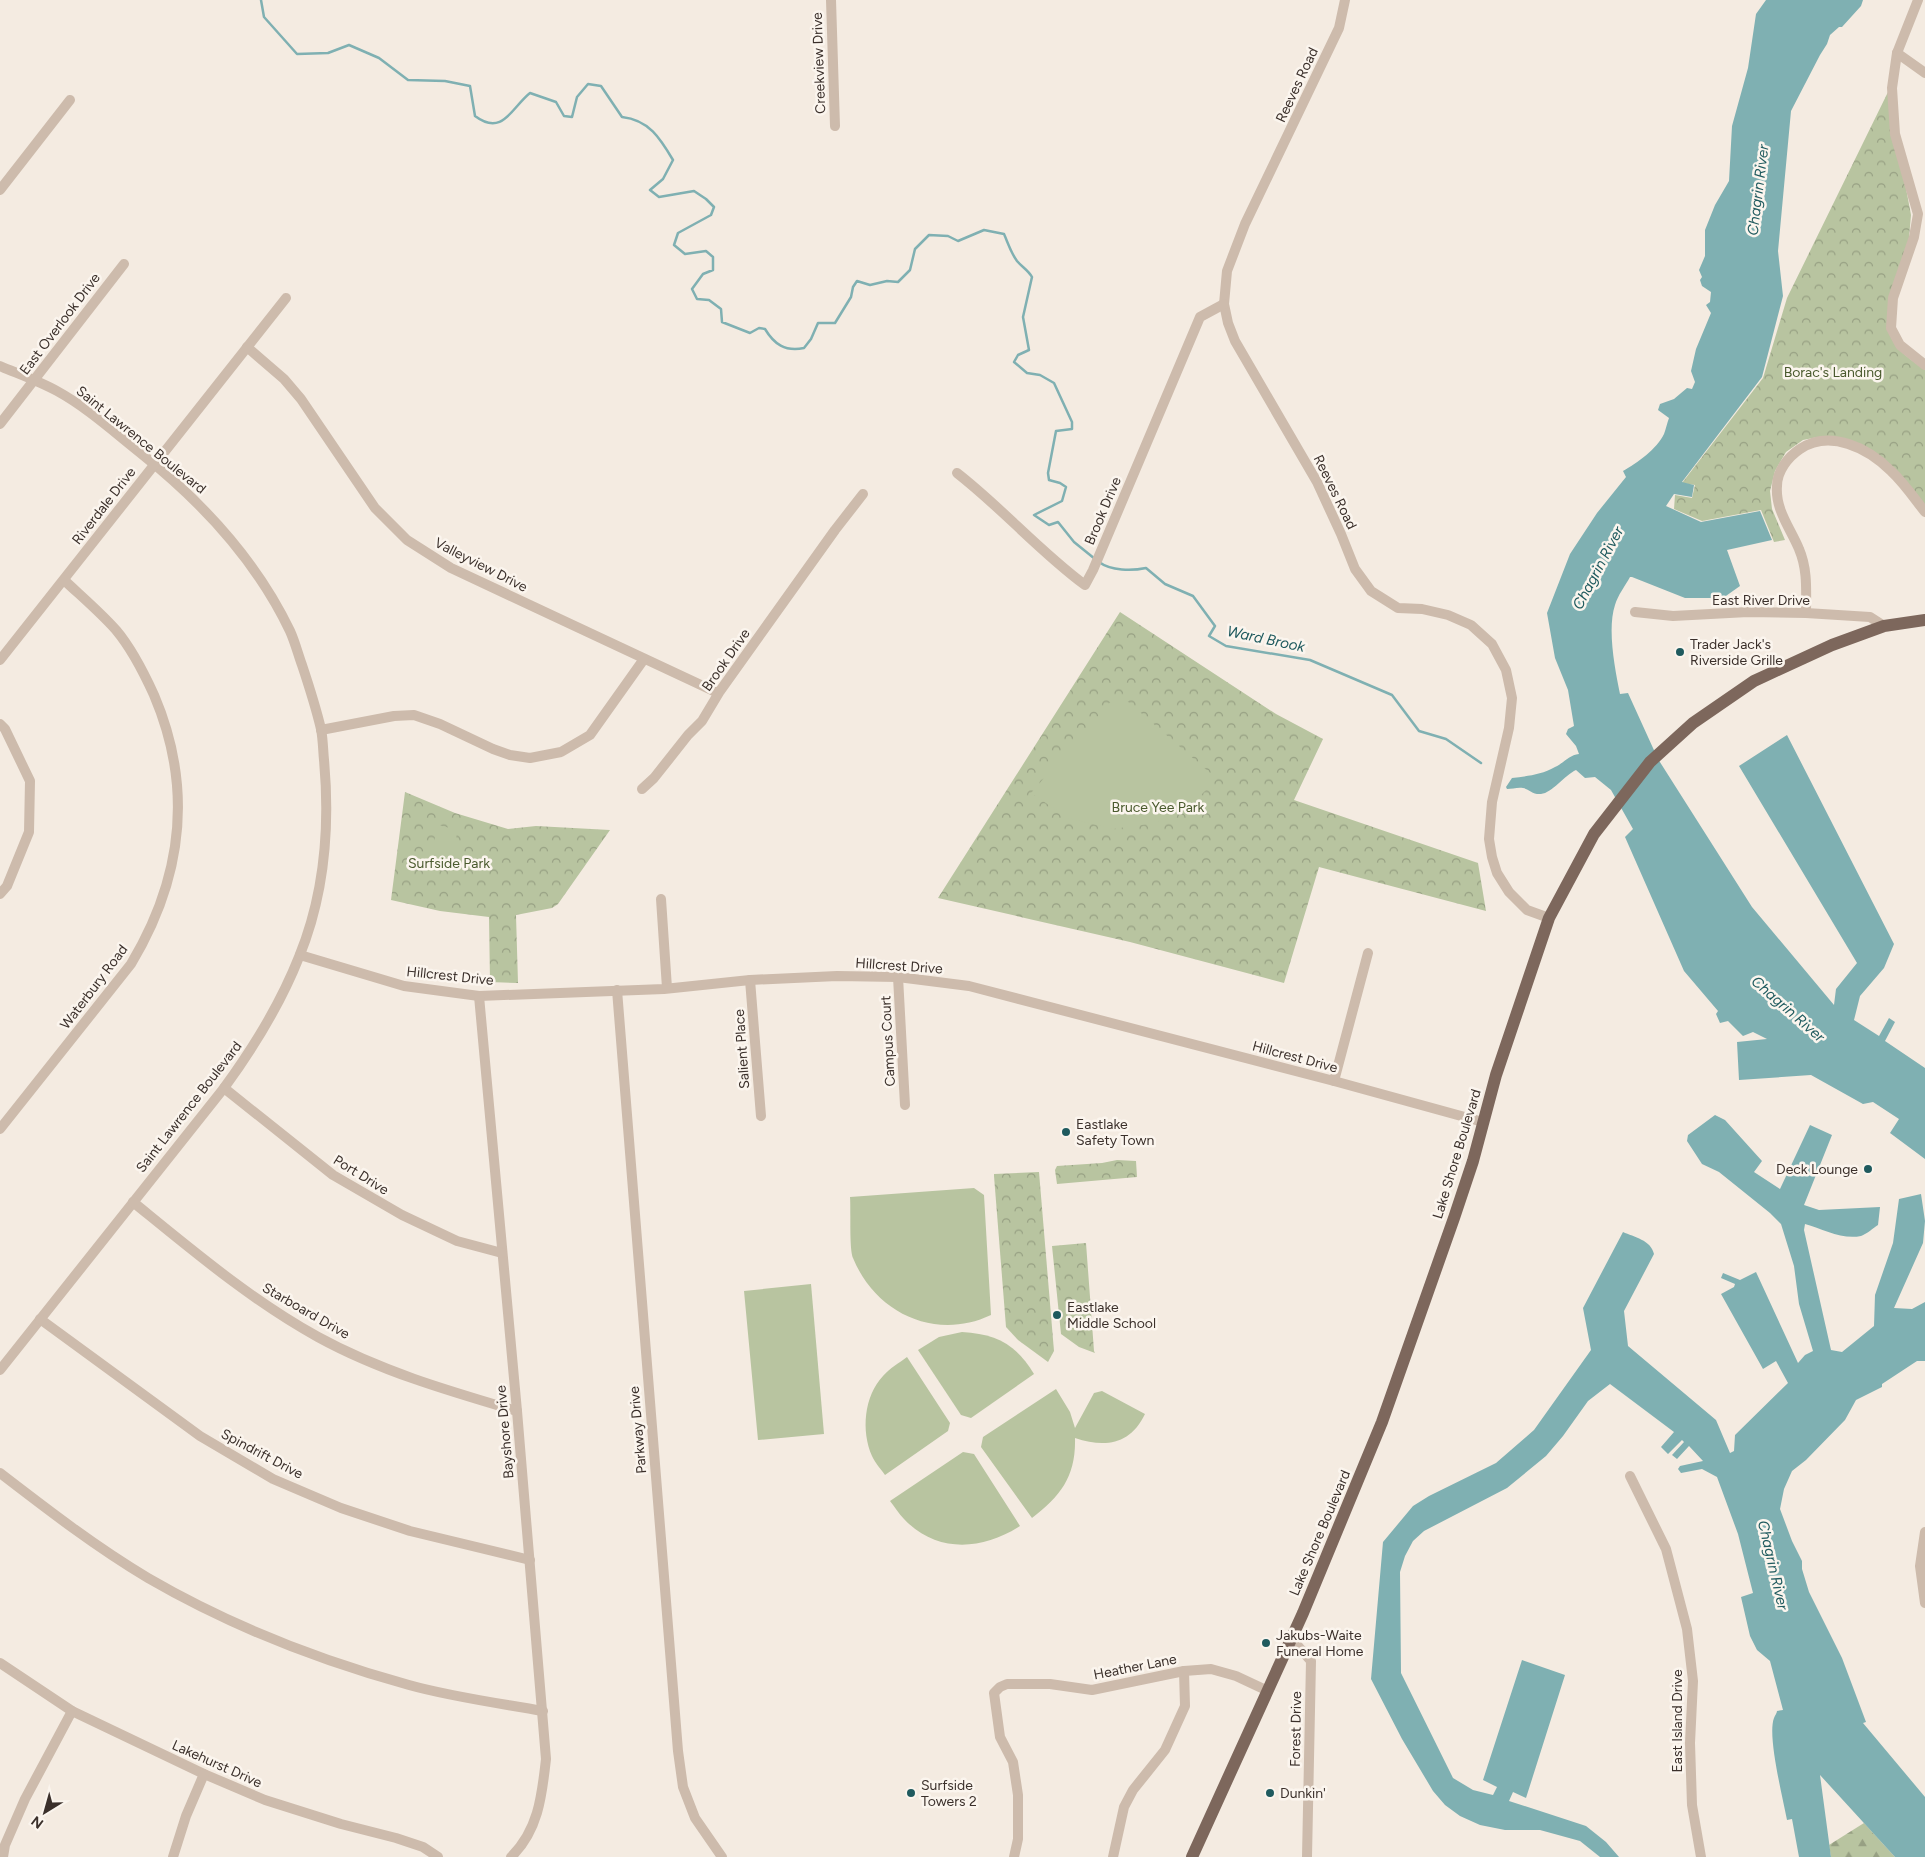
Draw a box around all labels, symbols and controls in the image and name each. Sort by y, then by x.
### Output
street label: Creekview Drive [809,12,829,114]
street label: Reeves Road [1272,45,1322,125]
water label: Chagrin River [1744,143,1773,236]
street label: East Overlook Drive [16,269,104,378]
park label: Borac's Landing [1784,364,1882,381]
street label: Saint Lawrence Boulevard [73,382,209,498]
street label: Reeves Road [1310,452,1360,532]
street label: Riverdale Drive [69,464,140,548]
street label: Brook Drive [1081,474,1125,548]
water label: Chagrin River [1569,523,1628,613]
street label: Valleyview Drive [432,534,531,596]
street label: East River Drive [1712,592,1810,609]
water label: Ward Brook [1225,622,1307,656]
street label: Brook Drive [698,625,754,694]
place label: Trader Jack's Riverside Grille [1690,636,1783,669]
marker: Trader Jack's Riverside Grille [1674,646,1686,658]
park label: Bruce Yee Park [1112,799,1205,816]
park label: Surfside Park [408,855,490,872]
street label: Waterbury Road [57,941,131,1033]
street label: Hillcrest Drive [855,954,944,978]
street label: Hillcrest Drive [406,963,495,989]
water label: Chagrin River [1748,972,1829,1046]
street label: Campus Court [877,995,899,1087]
street label: Salient Place [731,1008,753,1089]
street label: Hillcrest Drive [1251,1037,1340,1077]
street label: Saint Lawrence Boulevard [132,1038,246,1176]
street label: Lake Shore Boulevard [1429,1087,1485,1221]
place label: Eastlake Safety Town [1076,1116,1154,1149]
marker: Eastlake Safety Town [1060,1126,1072,1138]
street label: Port Drive [330,1151,392,1199]
place label: Deck Lounge [1776,1161,1858,1178]
marker: Deck Lounge [1862,1163,1874,1175]
street label: Starboard Drive [259,1279,353,1343]
place label: Eastlake Middle School [1067,1299,1156,1332]
marker: Eastlake Middle School [1051,1309,1063,1321]
street label: Bayshore Drive [492,1384,518,1479]
street label: Parkway Drive [626,1385,650,1474]
street label: Spindrift Drive [218,1425,306,1483]
street label: Lake Shore Boulevard [1286,1468,1354,1598]
water label: Chagrin River [1754,1518,1792,1612]
place label: Jakubs-Waite Funeral Home [1276,1627,1364,1660]
marker: Jakubs-Waite Funeral Home [1260,1637,1272,1649]
street label: Heather Lane [1092,1651,1178,1683]
street label: East Island Drive [1669,1669,1686,1773]
street label: Forest Drive [1287,1691,1305,1767]
street label: Lakehurst Drive [169,1737,265,1792]
place label: Surfside Towers 2 [921,1777,977,1810]
place label: Dunkin' [1280,1785,1326,1802]
north arrow [20,1787,70,1837]
marker: Surfside Towers 2 [905,1787,917,1799]
marker: Dunkin' [1264,1787,1276,1799]
text: N [28,1812,47,1832]

